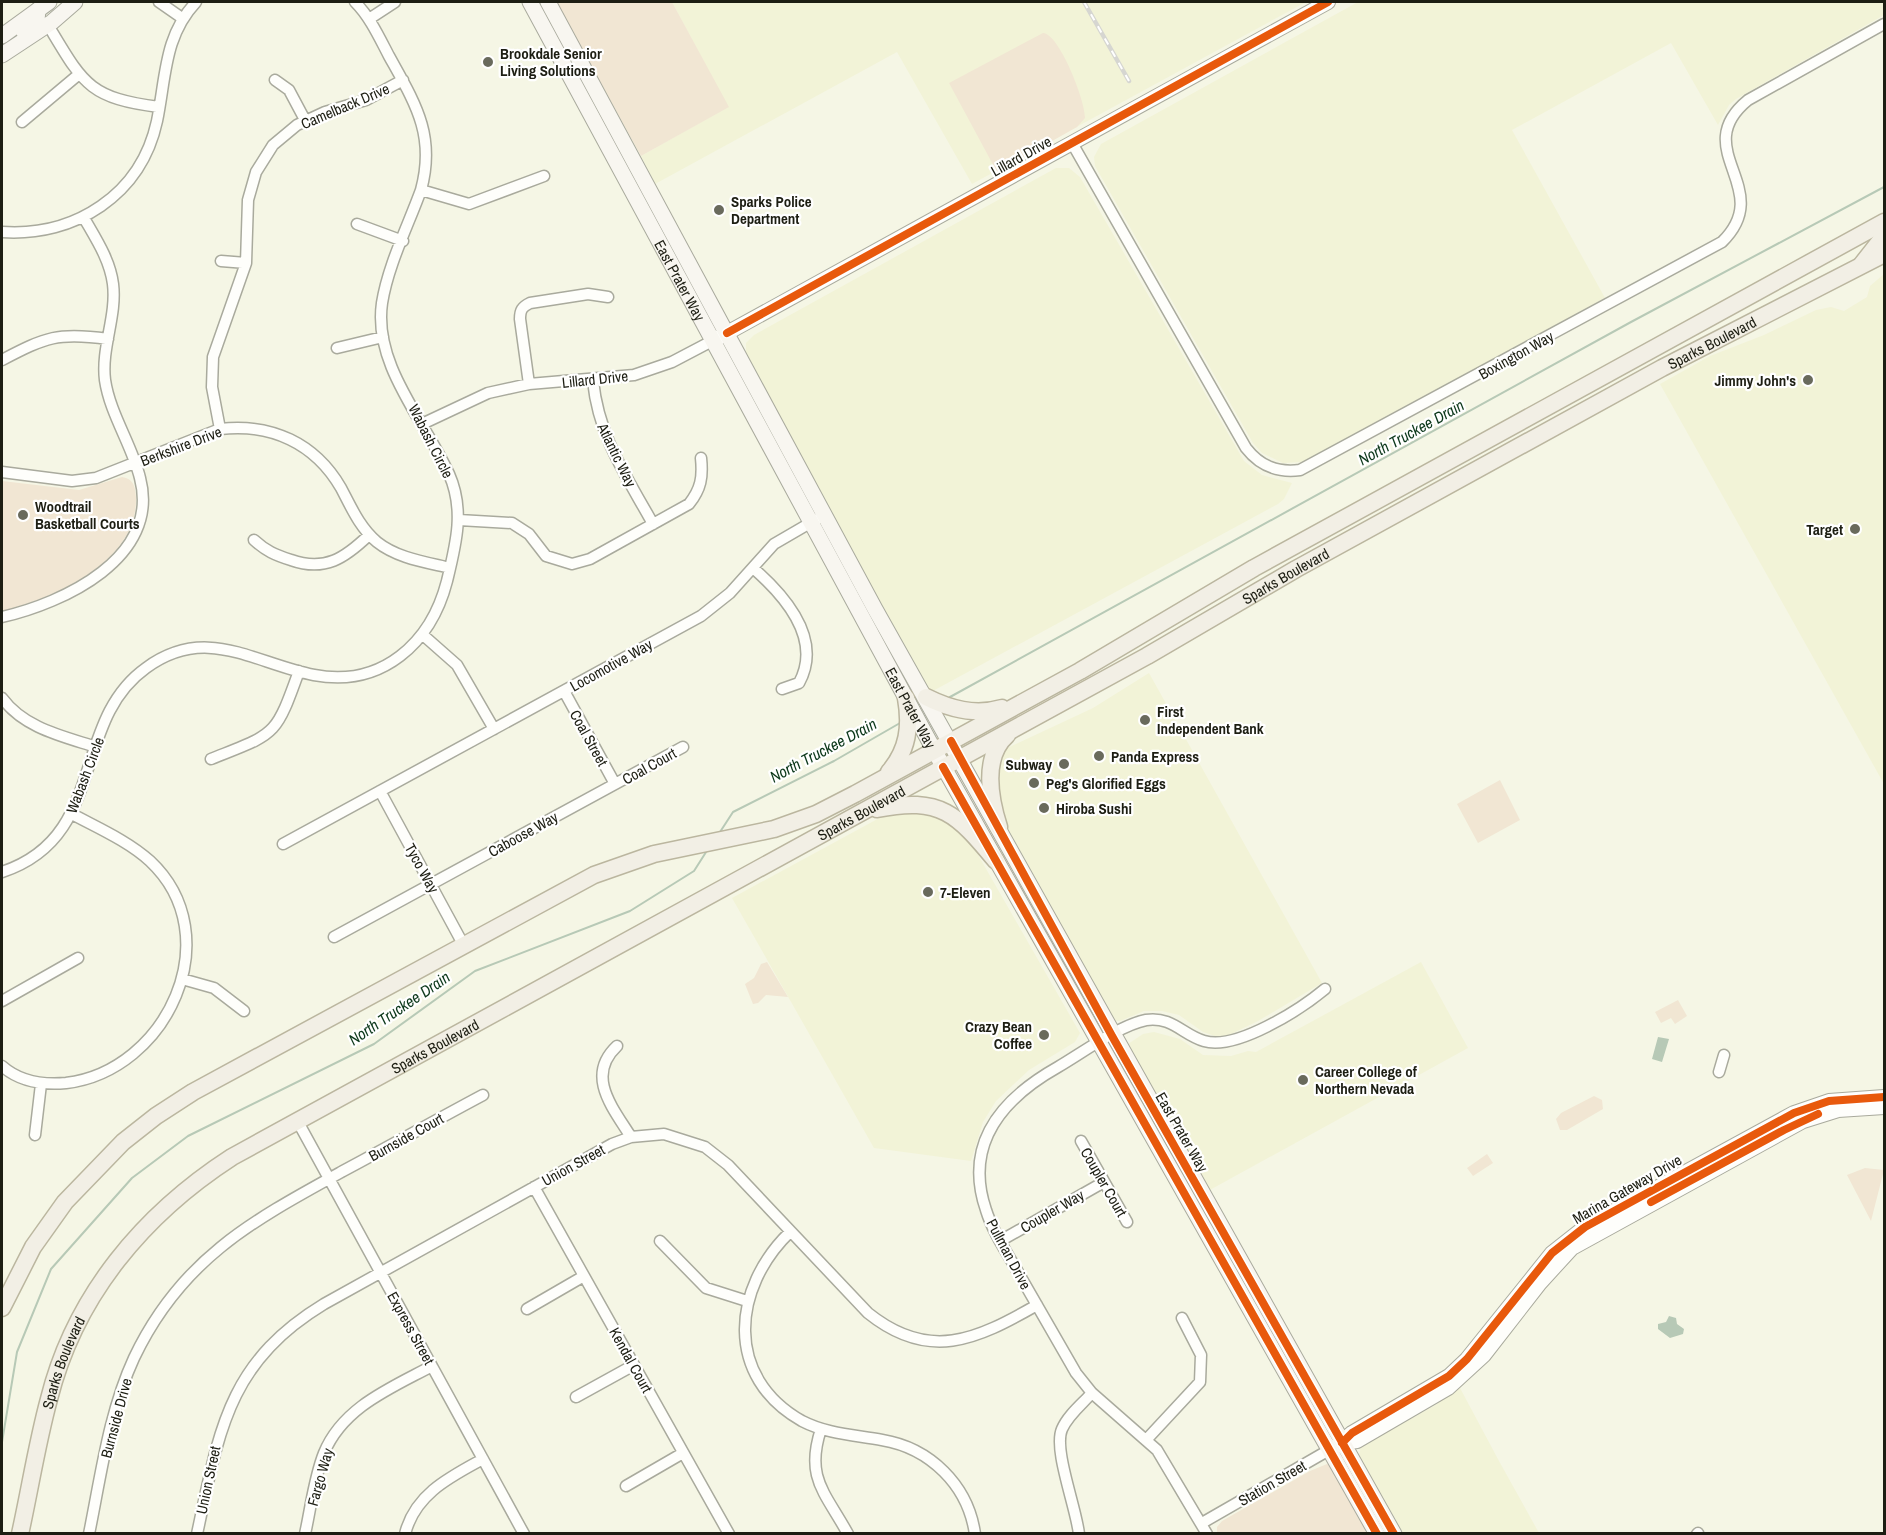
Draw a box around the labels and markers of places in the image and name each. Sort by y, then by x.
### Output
place label: Brookdale Senior Living Solutions [500,43,602,81]
marker: Brookdale Senior Living Solutions [481,55,495,69]
place label: Sparks Police Department [731,191,812,229]
marker: Sparks Police Department [712,203,726,217]
place label: Jimmy John's [1714,370,1796,391]
marker: Jimmy John's [1801,373,1815,387]
place label: Woodtrail Basketball Courts [35,496,140,534]
marker: Woodtrail Basketball Courts [16,508,30,522]
place label: Target [1806,519,1843,540]
marker: Target [1848,522,1862,536]
place label: First Independent Bank [1157,701,1264,739]
marker: First Independent Bank [1138,713,1152,727]
place label: Panda Express [1111,746,1199,767]
marker: Panda Express [1092,749,1106,763]
place label: Subway [1006,754,1052,775]
marker: Subway [1057,757,1071,771]
place label: Peg's Glorified Eggs [1046,773,1166,794]
marker: Peg's Glorified Eggs [1027,776,1041,790]
place label: Hiroba Sushi [1056,798,1132,819]
marker: Hiroba Sushi [1037,801,1051,815]
place label: 7-Eleven [940,882,991,903]
marker: 7-Eleven [921,885,935,899]
place label: Crazy Bean Coffee [965,1016,1032,1054]
marker: Crazy Bean Coffee [1037,1028,1051,1042]
place label: Career College of Northern Nevada [1315,1061,1418,1099]
marker: Career College of Northern Nevada [1296,1073,1310,1087]

